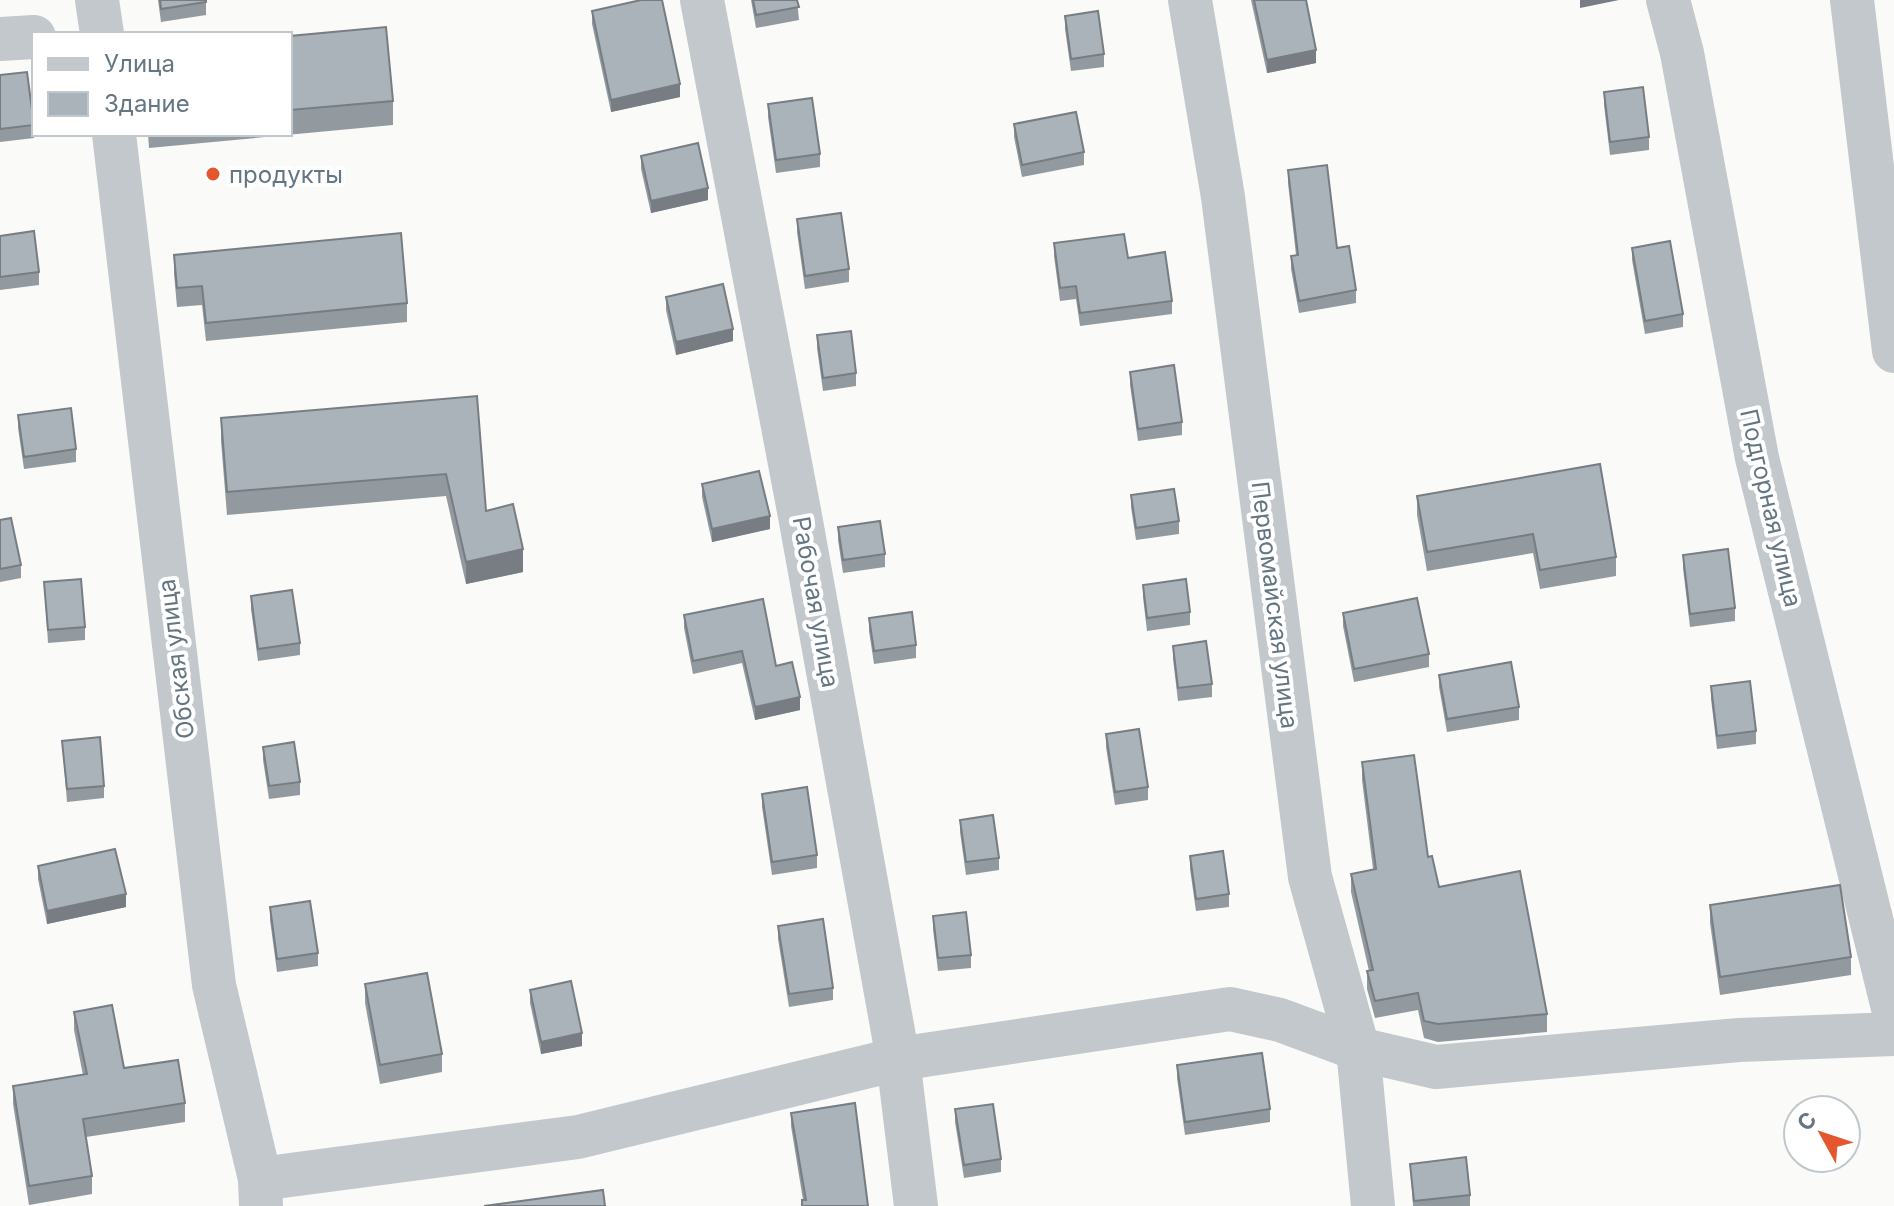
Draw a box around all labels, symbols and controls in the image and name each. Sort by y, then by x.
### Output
legend [32,32,292,136]
text: Улица [104,49,175,78]
text: Здание [104,89,190,118]
place label: продукты [229,160,343,189]
marker: продукты [204,165,222,183]
street label: Подгорная улица [1734,406,1808,610]
street label: Первомайская улица [1245,480,1305,730]
street label: Рабочая улица [787,514,845,690]
street label: Обская улица [152,577,200,741]
north arrow [1782,1094,1862,1174]
text: С [1791,1107,1822,1136]

